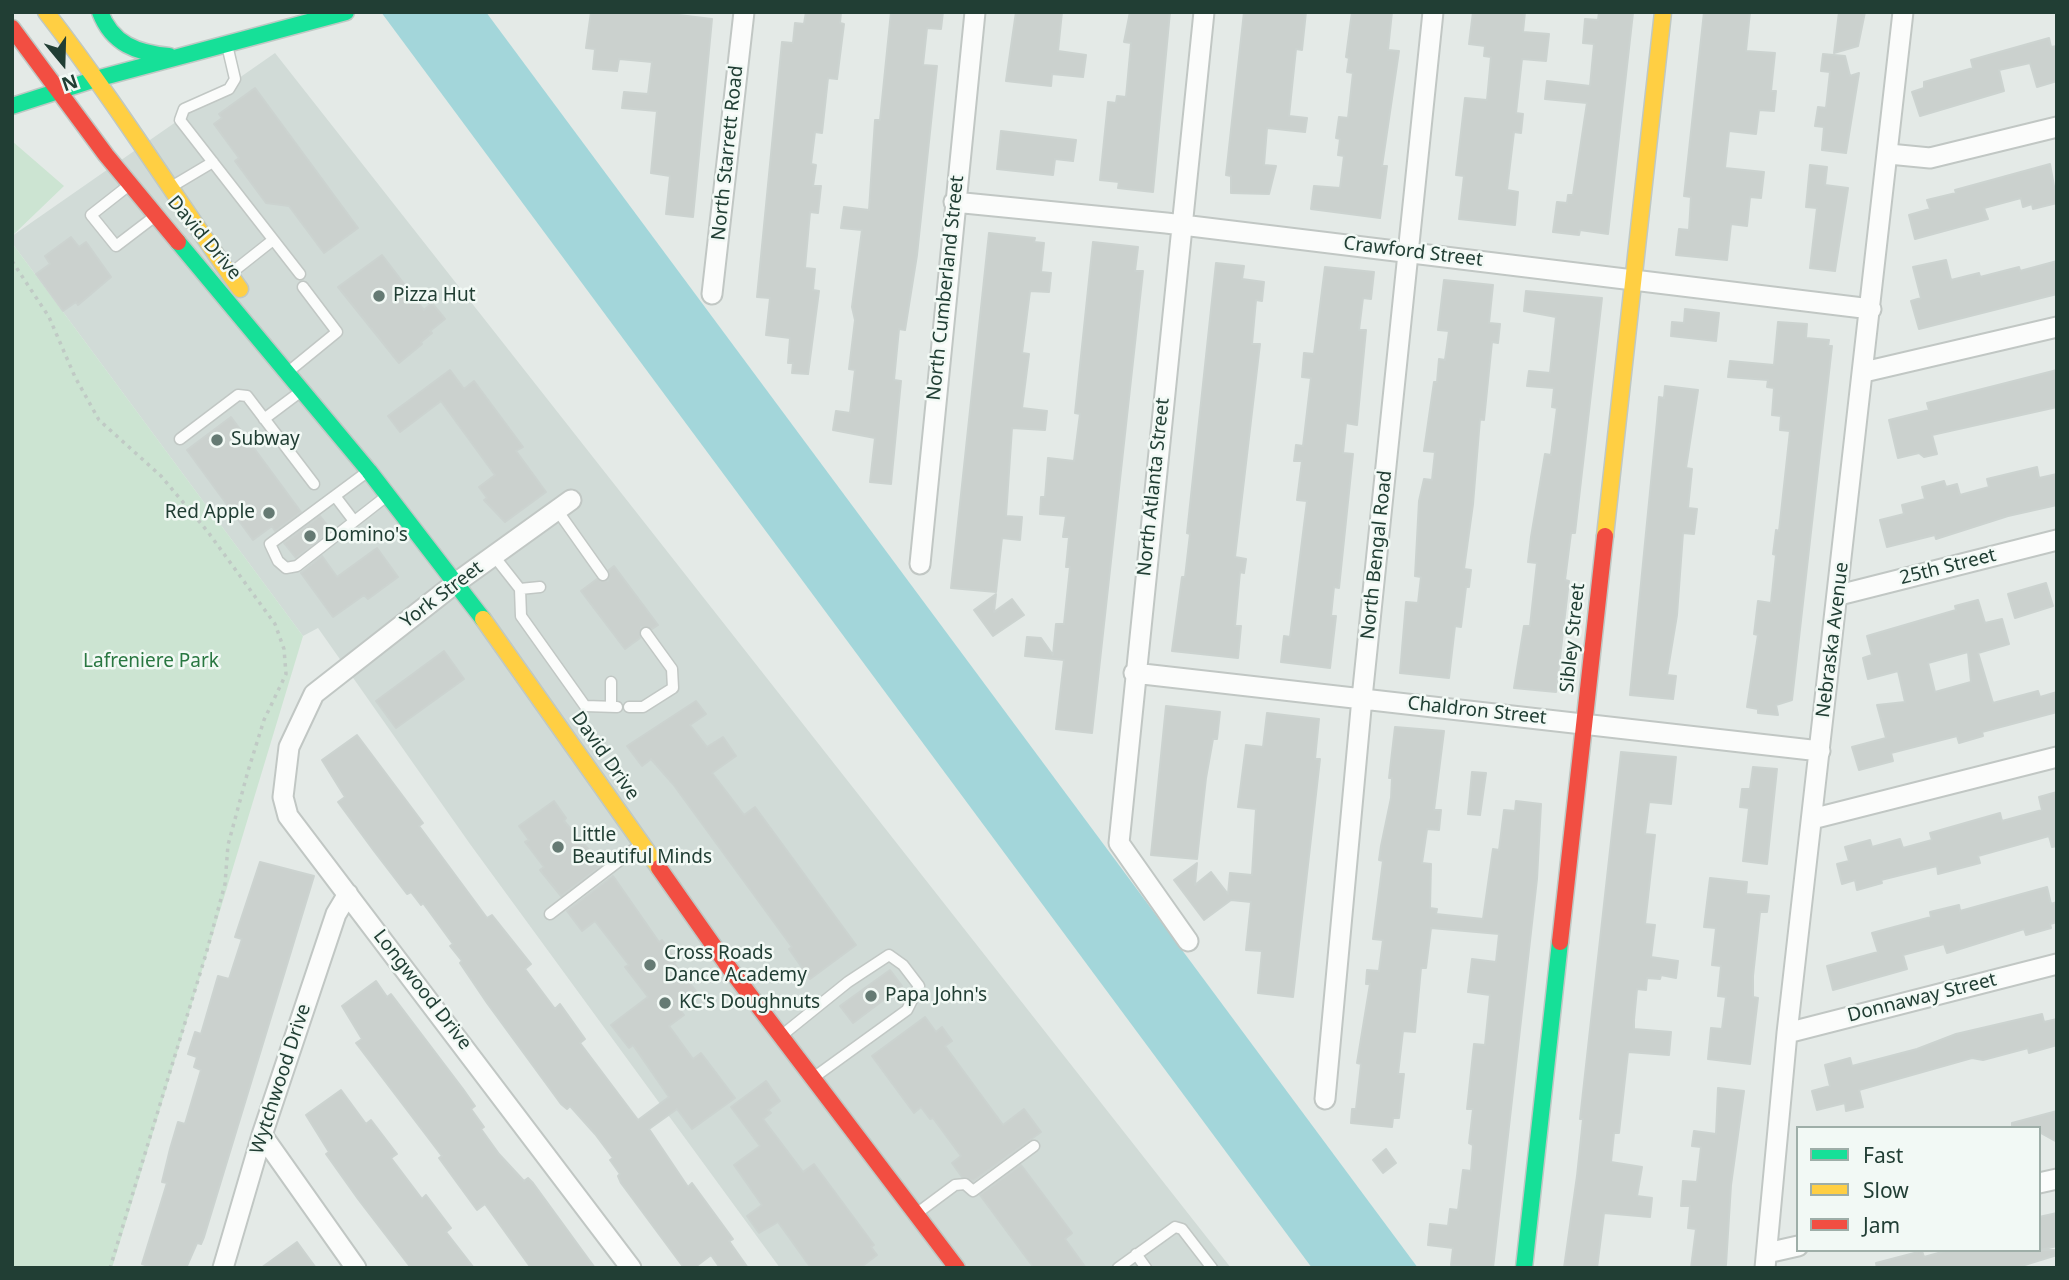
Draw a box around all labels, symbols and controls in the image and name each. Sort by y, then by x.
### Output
north arrow [28,28,98,98]
street label: North Starrett Road [707,64,749,242]
text: N [58,68,81,98]
street label: North Cumberland Street [923,174,969,402]
street label: David Drive [162,191,246,285]
street label: Crawford Street [1342,232,1484,272]
place label: Pizza Hut [393,285,476,307]
marker: Pizza Hut [371,288,387,304]
street label: North Atlanta Street [1133,397,1175,577]
place label: Subway [231,429,300,451]
marker: Subway [209,432,225,448]
street label: North Bengal Road [1357,469,1397,641]
place label: Red Apple [165,502,255,524]
marker: Red Apple [261,505,277,521]
place label: Domino's [324,525,408,547]
marker: Domino's [302,528,318,544]
street label: 25th Street [1898,544,1998,590]
street label: York Street [396,557,488,633]
street label: Nebraska Avenue [1812,561,1854,719]
street label: Sibley Street [1556,582,1590,694]
park label: Lafreniere Park [83,651,219,673]
street label: Chaldron Street [1406,692,1548,730]
street label: David Drive [566,707,644,805]
place label: Little Beautiful Minds [572,825,712,869]
marker: Little Beautiful Minds [550,839,566,855]
street label: Longwood Drive [368,925,476,1055]
place label: Cross Roads Dance Academy [664,943,807,987]
marker: Cross Roads Dance Academy [642,957,658,973]
street label: Donnaway Street [1845,968,1999,1028]
place label: Papa John's [885,985,987,1007]
marker: Papa John's [863,988,879,1004]
place label: KC's Doughnuts [679,992,820,1014]
marker: KC's Doughnuts [657,995,673,1011]
street label: Wytchwood Drive [246,1001,316,1157]
legend [1796,1126,2041,1252]
text: Fast [1863,1141,1903,1169]
text: Slow [1863,1176,1909,1204]
text: Jam [1863,1211,1900,1239]

